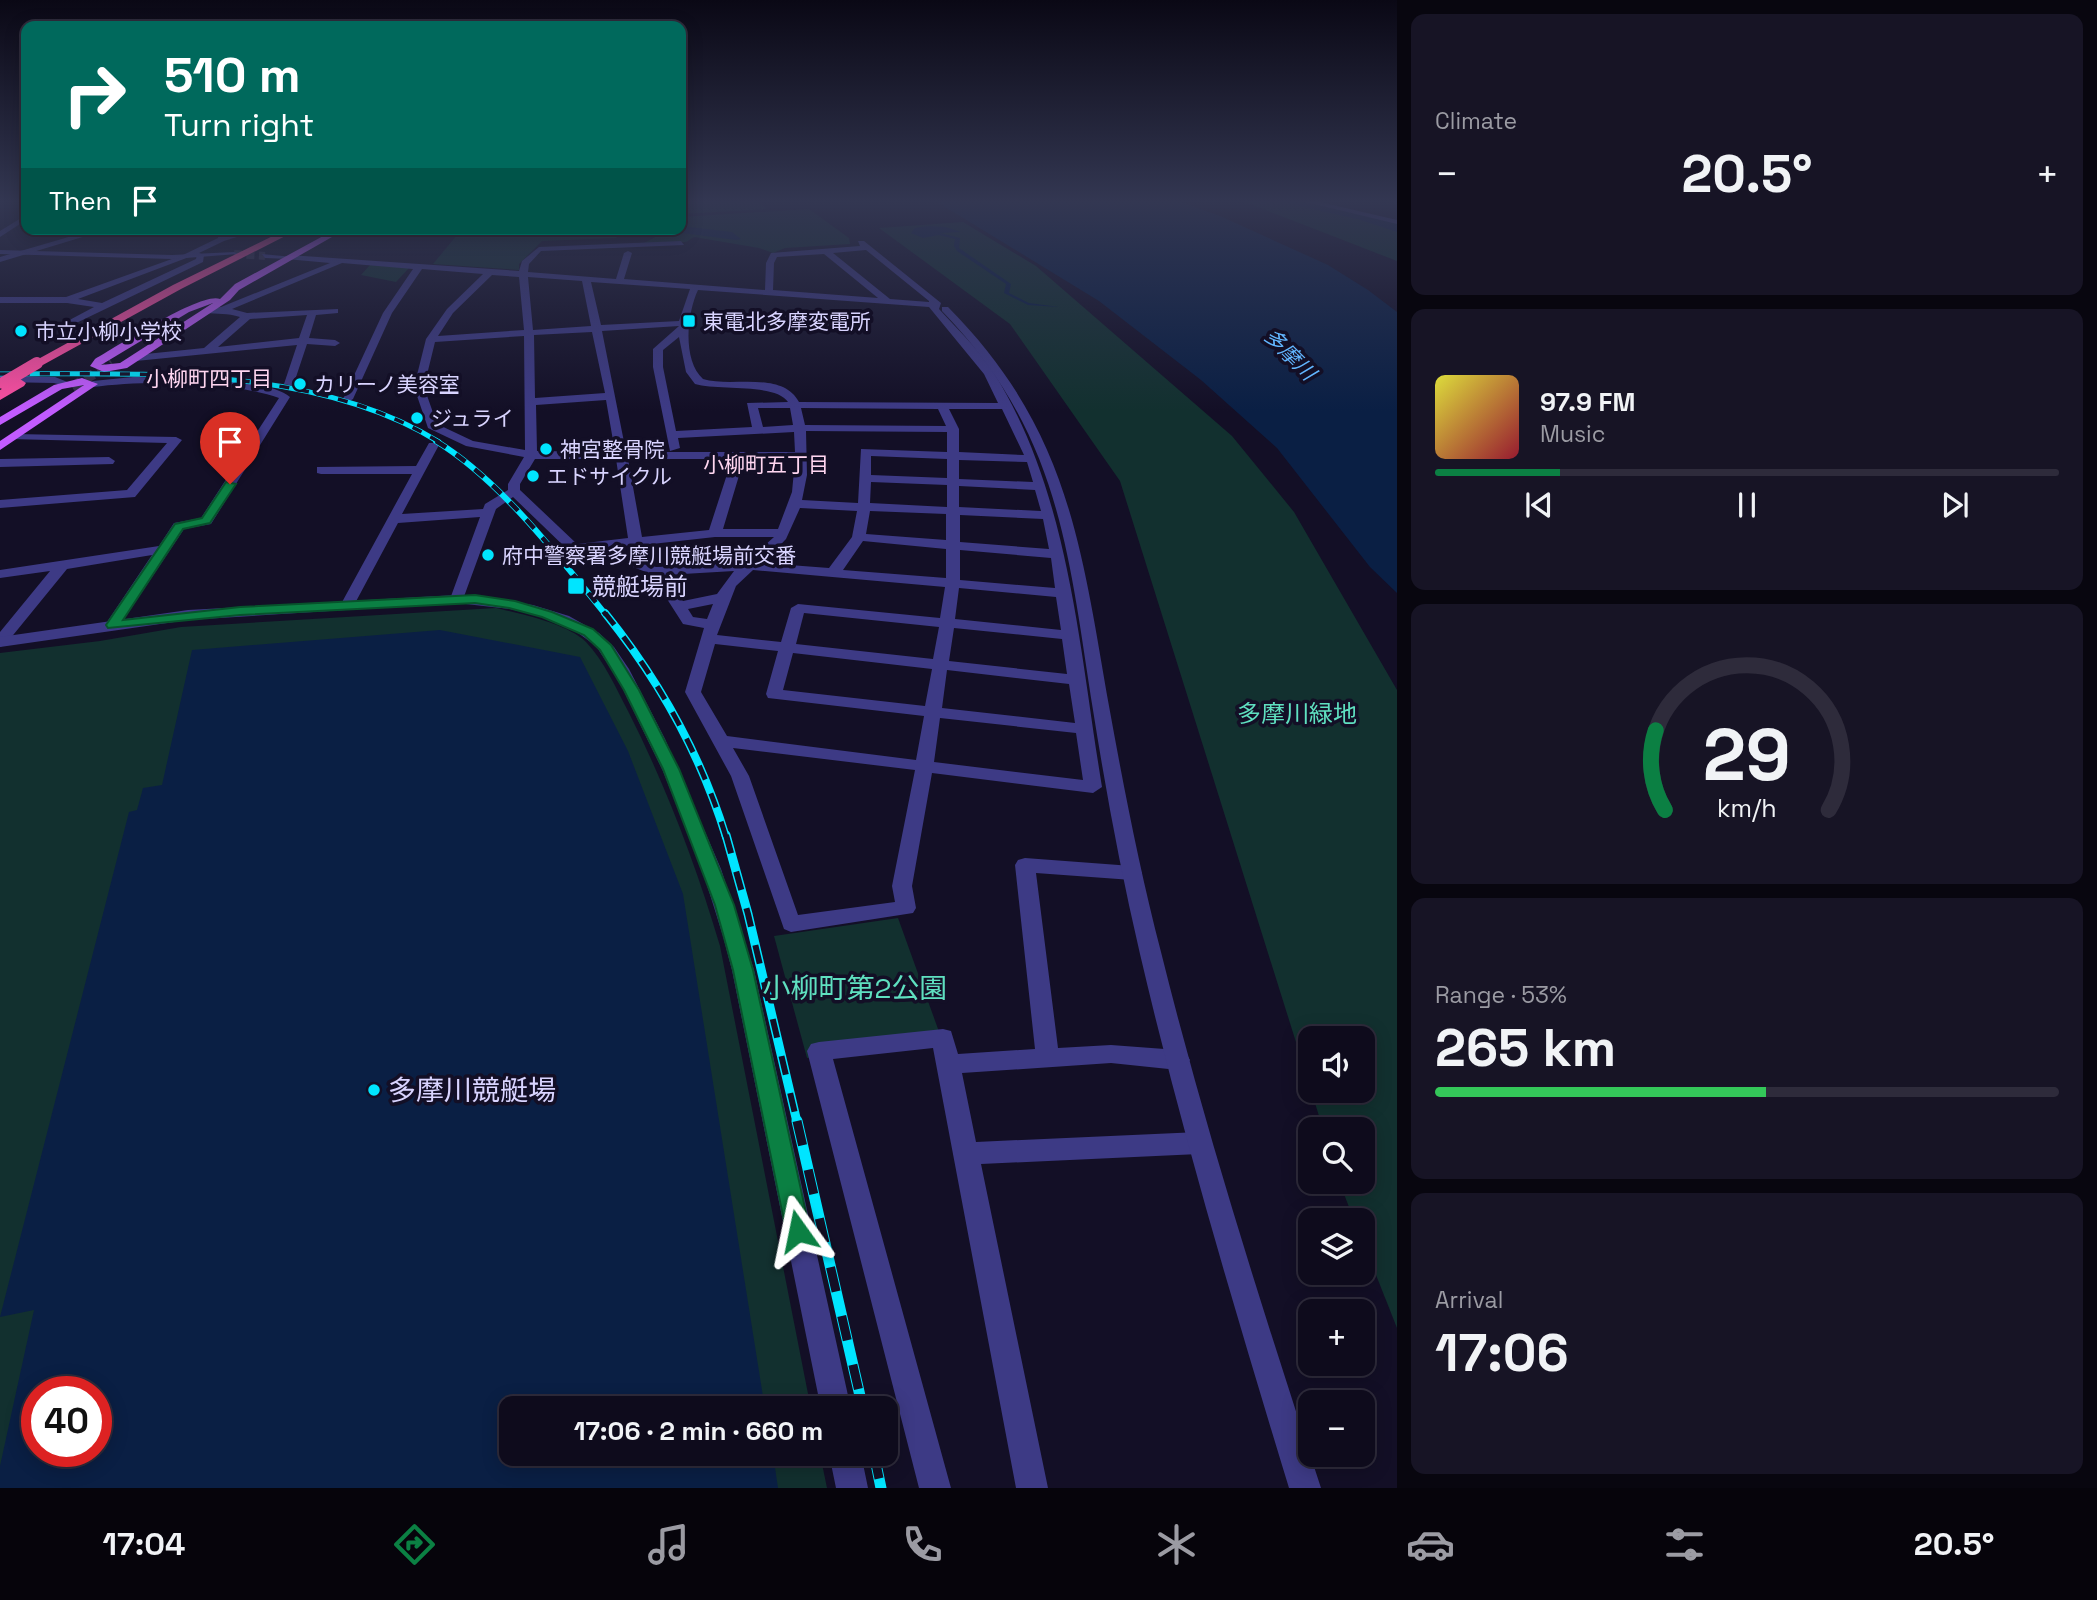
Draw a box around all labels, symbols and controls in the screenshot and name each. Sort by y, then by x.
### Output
text: 510 m [164,44,301,106]
icon: right [49,49,140,140]
text: Turn right [164,105,314,145]
text: Climate [1435,106,1517,136]
text: 20.5° [1681,141,1813,207]
text: − [1435,150,1459,198]
text: + [2035,150,2059,198]
icon: arrive [126,182,164,220]
text: Then [49,184,112,218]
place label: 東電北多摩変電所 [703,308,871,335]
marker: 東電北多摩変電所 [681,313,697,329]
place label: 市立小柳小学校 [35,318,182,345]
water label: 多摩川 [1258,322,1323,387]
marker: 市立小柳小学校 [13,323,29,339]
district label: 小柳町四丁目 [146,365,272,392]
place label: カリーノ美容室 [314,371,460,398]
marker: カリーノ美容室 [292,376,308,392]
text: 97.9 FM [1540,385,1635,419]
place label: ジュライ [431,405,514,432]
marker: ジュライ [409,410,425,426]
pin [200,412,260,484]
text: Music [1540,419,1605,449]
icon: arrive [211,423,249,461]
place label: 神宮整骨院 [560,436,665,463]
marker: 神宮整骨院 [538,441,554,457]
district label: 小柳町五丁目 [703,451,829,478]
place label: エドサイクル [547,463,672,490]
marker: エドサイクル [525,468,541,484]
icon: previous [1520,486,1558,524]
icon: pause [1728,486,1766,524]
icon: next [1936,486,1974,524]
place label: 府中警察署多摩川競艇場前交番 [502,542,796,569]
marker: 府中警察署多摩川競艇場前交番 [480,547,496,563]
place label: 競艇場前 [592,571,688,602]
marker: 競艇場前 [566,576,586,596]
park label: 多摩川緑地 [1237,698,1357,729]
text: 29 [1703,708,1791,801]
text: km/h [1717,792,1777,824]
park label: 小柳町第2公園 [763,970,947,1006]
text: Range · 53% [1435,980,1567,1010]
text: 265 km [1435,1015,1616,1081]
map controls [1298,1026,1375,1467]
button: sound [1298,1026,1375,1103]
place label: 多摩川競艇場 [388,1072,556,1108]
marker: 多摩川競艇場 [366,1082,382,1098]
button: search [1298,1117,1375,1194]
position arrow [761,1194,835,1268]
button: layers [1298,1208,1375,1285]
text: Arrival [1435,1285,1503,1315]
button: + [1298,1299,1375,1376]
text: 17:06 [1435,1320,1569,1386]
speed limit sign: 40 [21,1376,112,1467]
button: − [1298,1390,1375,1467]
text: 17:06 · 2 min · 660 m [574,1414,823,1448]
icon: directions [390,1520,439,1569]
icon: music [644,1520,693,1569]
icon: phone [898,1520,947,1569]
icon: climate [1152,1520,1201,1569]
icon: car [1406,1520,1455,1569]
icon: filters [1660,1520,1709,1569]
text: 17:04 [102,1524,185,1564]
text: 20.5° [1914,1524,1994,1564]

